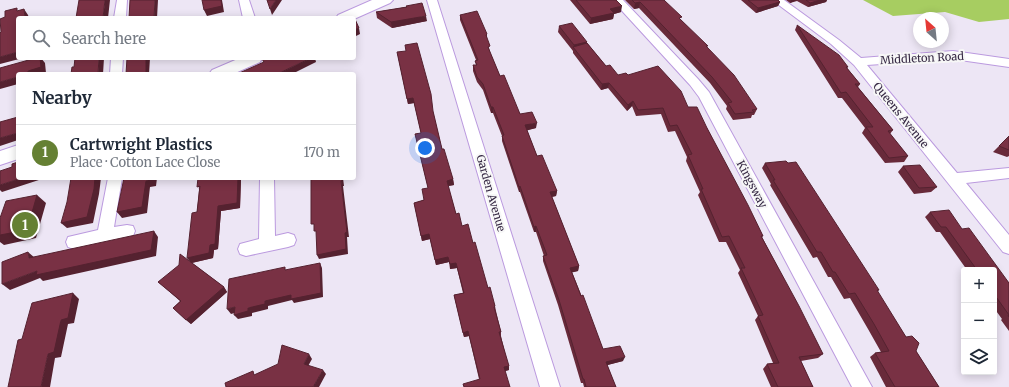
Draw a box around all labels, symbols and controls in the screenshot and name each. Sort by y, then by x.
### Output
north arrow [913,12,949,48]
search box [16,16,356,60]
icon: search [30,27,52,49]
text: Search here [62,29,146,48]
street label: Middleton Road [880,49,965,67]
street label: Queens Avenue [870,79,932,151]
text: Nearby [32,87,92,109]
text: Cartwright Plastics [70,135,213,154]
your location [415,138,435,158]
text: 1 [42,144,48,161]
text: 170 m [303,144,340,161]
street label: Garden Avenue [473,153,509,233]
text: Place · Cotton Lace Close [70,154,220,171]
street label: Kingsway [734,158,771,211]
pin: 1 [12,210,38,240]
map controls [961,267,997,375]
button: + [961,267,997,303]
button: − [961,303,997,339]
button: layers [961,339,997,375]

